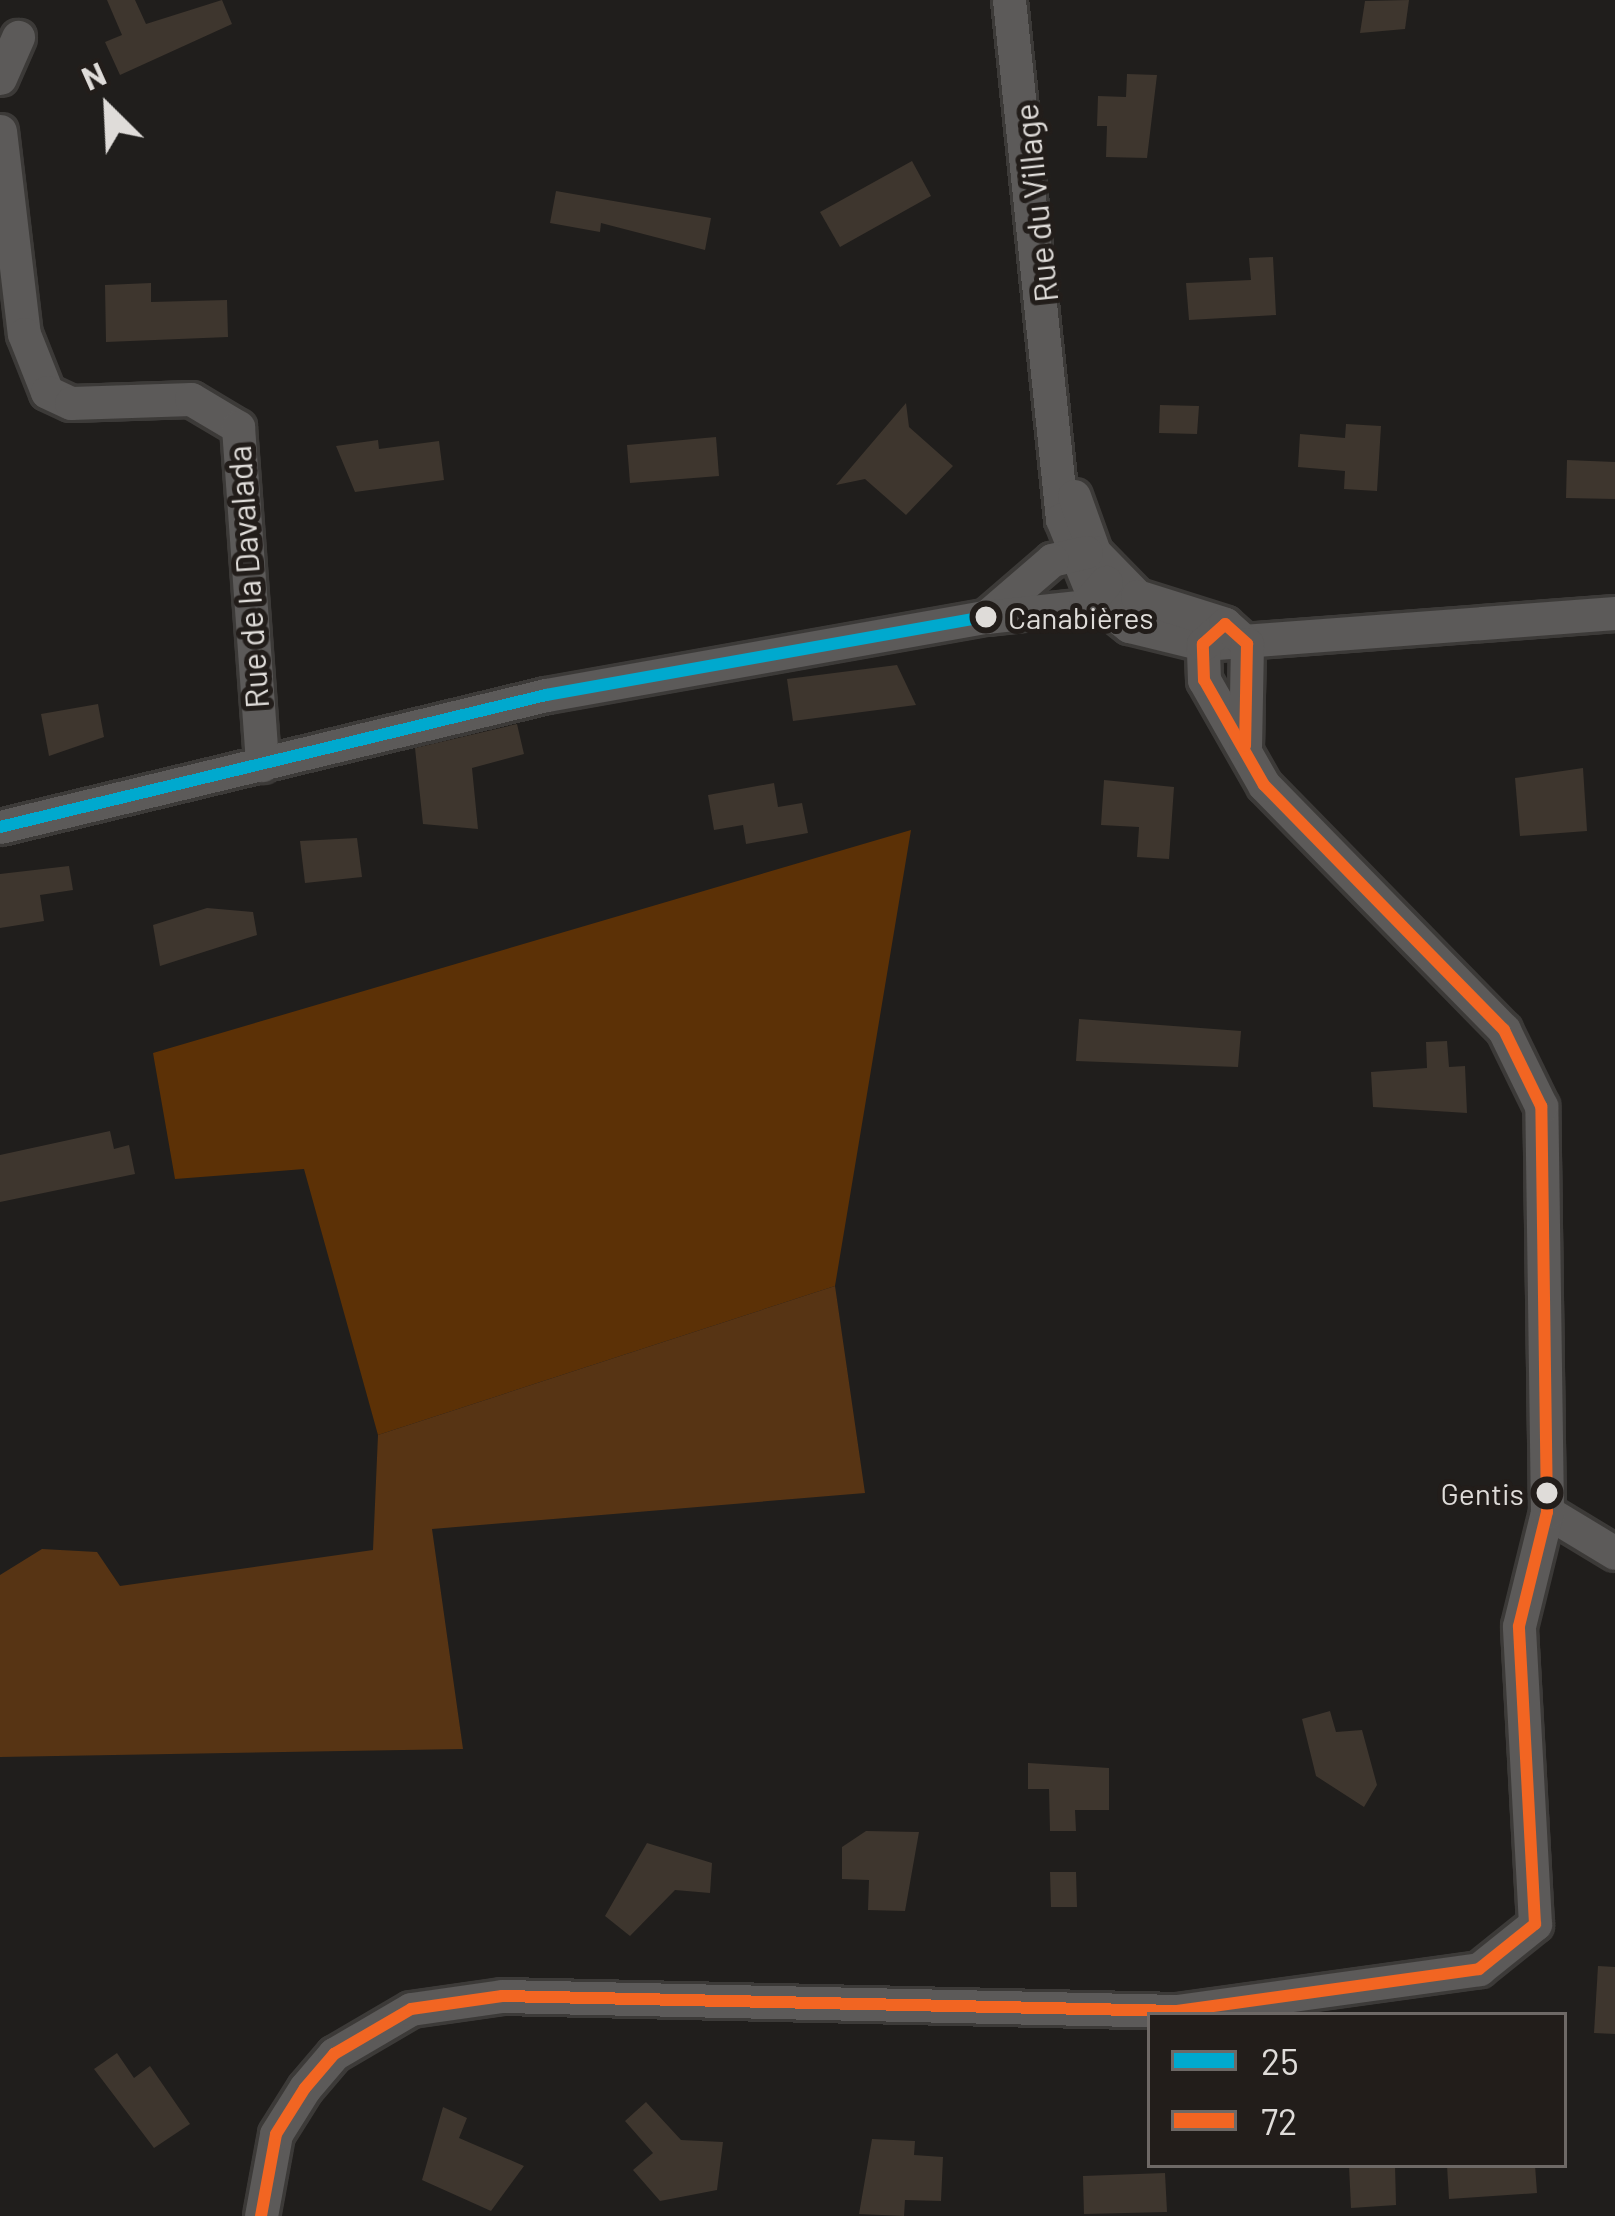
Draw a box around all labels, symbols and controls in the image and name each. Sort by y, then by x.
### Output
north arrow [48,48,168,168]
text: N [75,52,112,98]
street label: Rue du Village [1006,102,1066,304]
street label: Rue de la Davalada [219,444,277,710]
place label: Canabières [1008,599,1154,635]
marker: Canabières [975,606,997,628]
place label: Gentis [1440,1475,1524,1511]
marker: Gentis [1536,1482,1558,1504]
legend [1147,2012,1567,2168]
text: 25 [1261,2039,1299,2082]
text: 72 [1261,2099,1297,2142]

